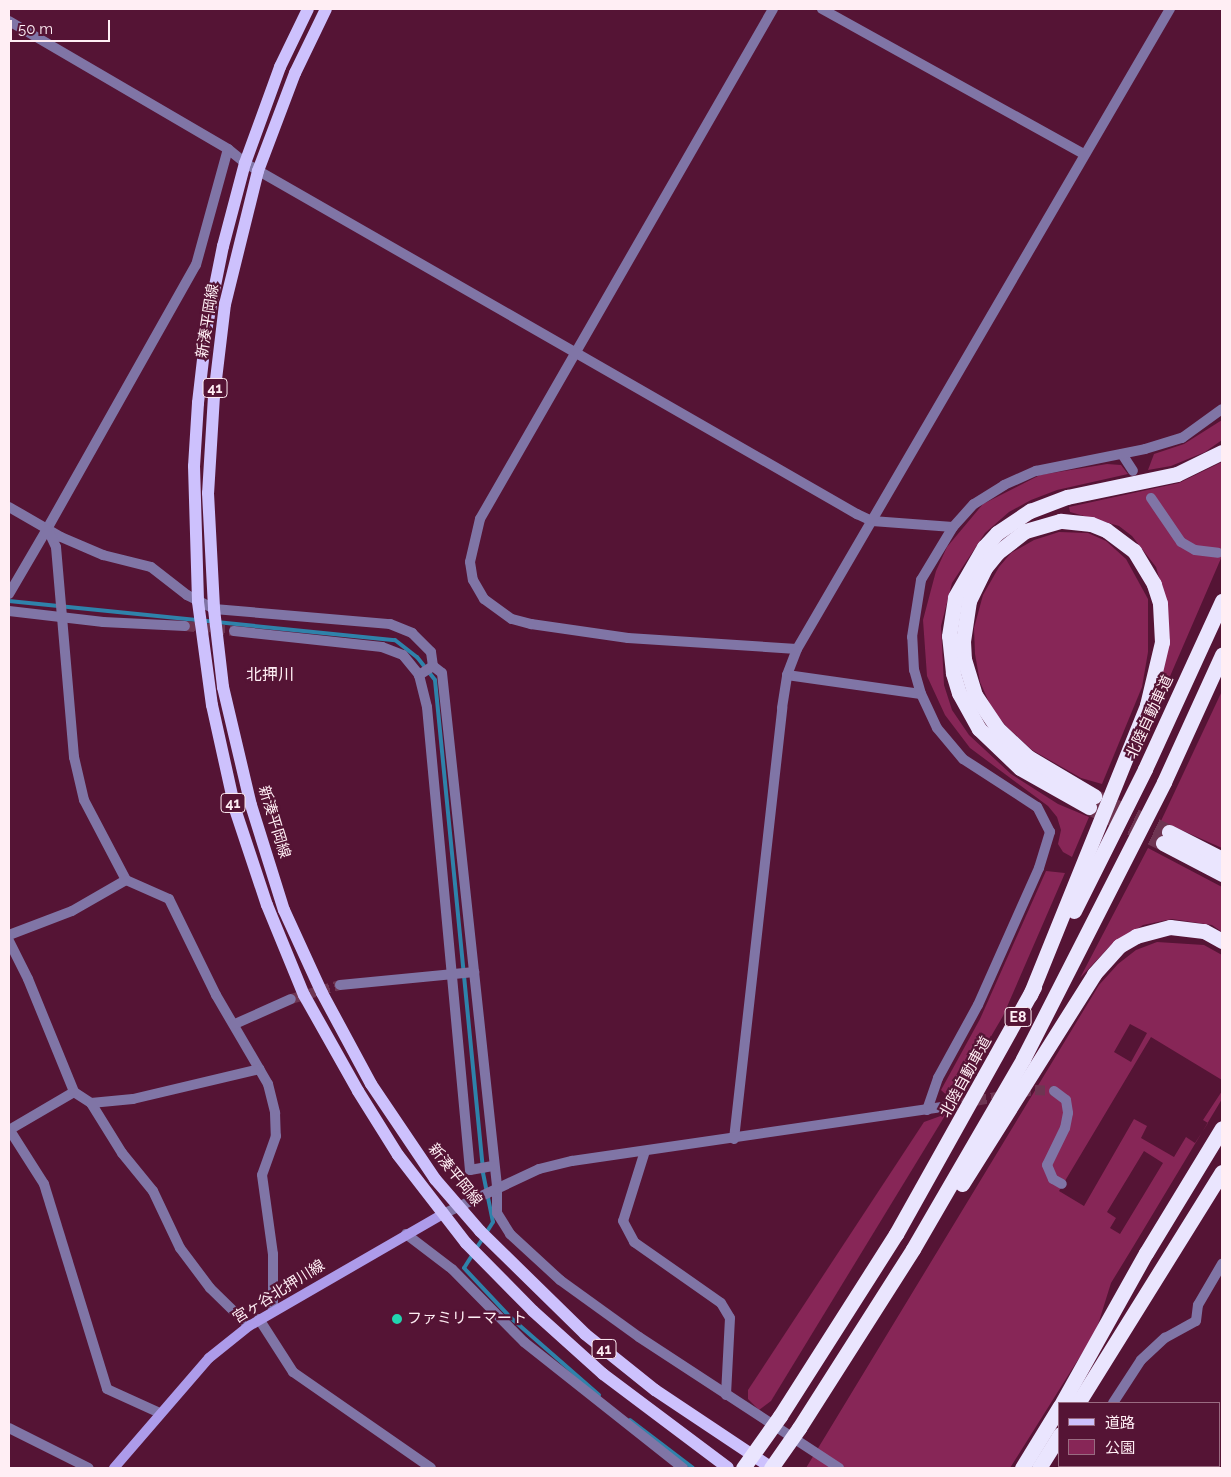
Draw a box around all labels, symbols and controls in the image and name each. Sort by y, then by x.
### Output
scale bar [12,10,112,42]
text: 50 m [18,20,53,38]
street label: 新湊平岡線 [193,283,223,359]
road number: 41 [202,376,228,399]
district label: 北押川 [246,665,294,685]
street label: 北陸自動車道 [1123,672,1177,762]
street label: 新湊平岡線 [254,784,294,860]
road number: 41 [220,791,246,814]
road number: E8 [1004,1006,1032,1028]
street label: 北陸自動車道 [936,1033,996,1121]
street label: 新湊平岡線 [424,1140,486,1210]
street label: 宮ヶ谷北押川線 [230,1257,328,1327]
place label: ファミリーマート [407,1310,527,1328]
marker: ファミリーマート [391,1313,403,1325]
road number: 41 [592,1338,616,1360]
legend [1058,1402,1221,1467]
text: 道路 [1105,1414,1135,1432]
text: 公園 [1105,1439,1135,1457]

